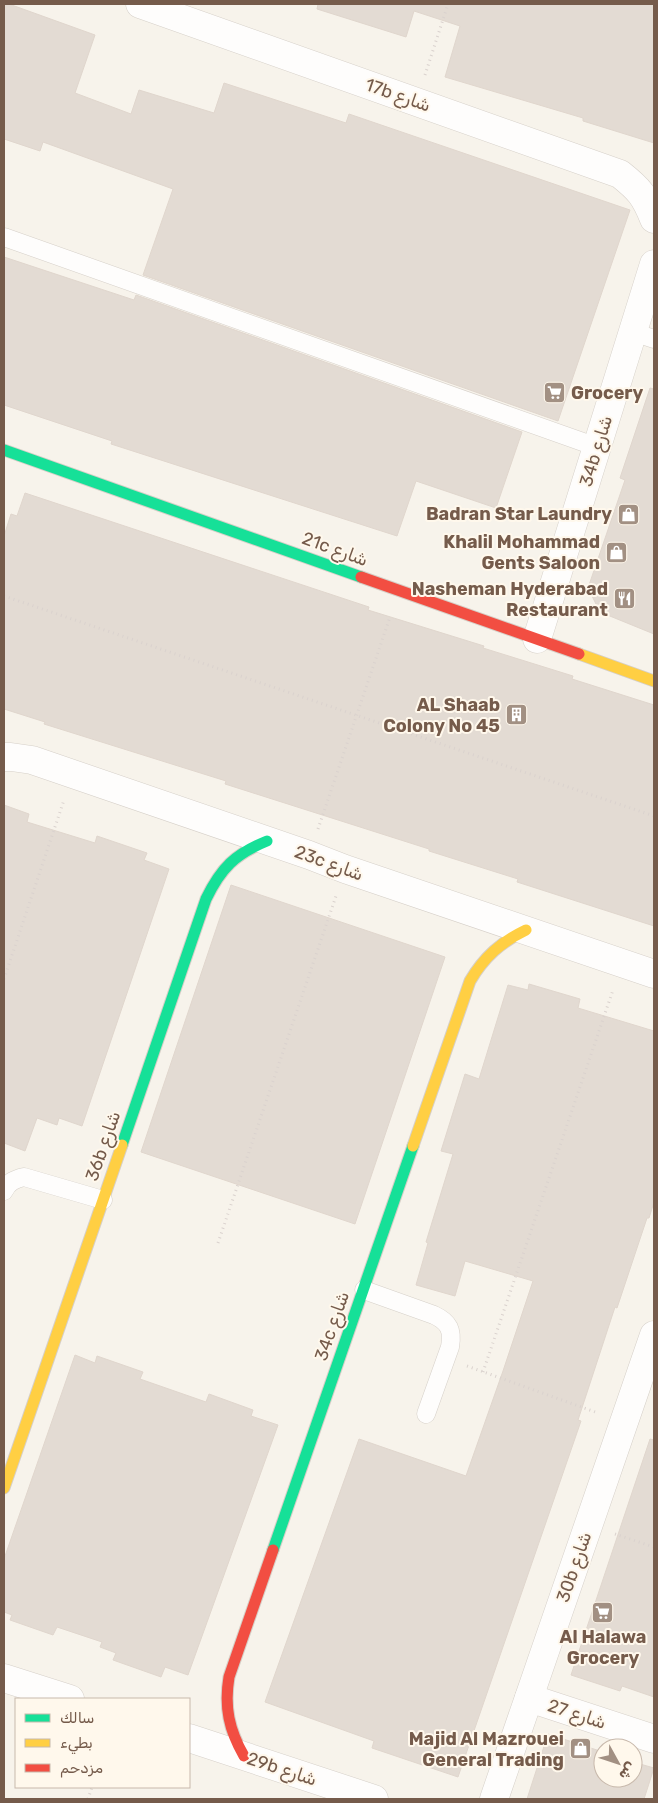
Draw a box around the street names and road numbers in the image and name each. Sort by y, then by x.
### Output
street label: 17b شارع [362,74,434,117]
street label: 34b شارع [575,413,618,489]
street label: 21c شارع [299,527,371,572]
street label: 23c شارع [291,840,366,887]
street label: 36b شارع [81,1108,126,1184]
street label: 34c شارع [310,1288,355,1364]
street label: 30b شارع [552,1529,597,1606]
street label: شارع 27 [545,1694,609,1735]
street label: 29b شارع [244,1747,320,1792]

